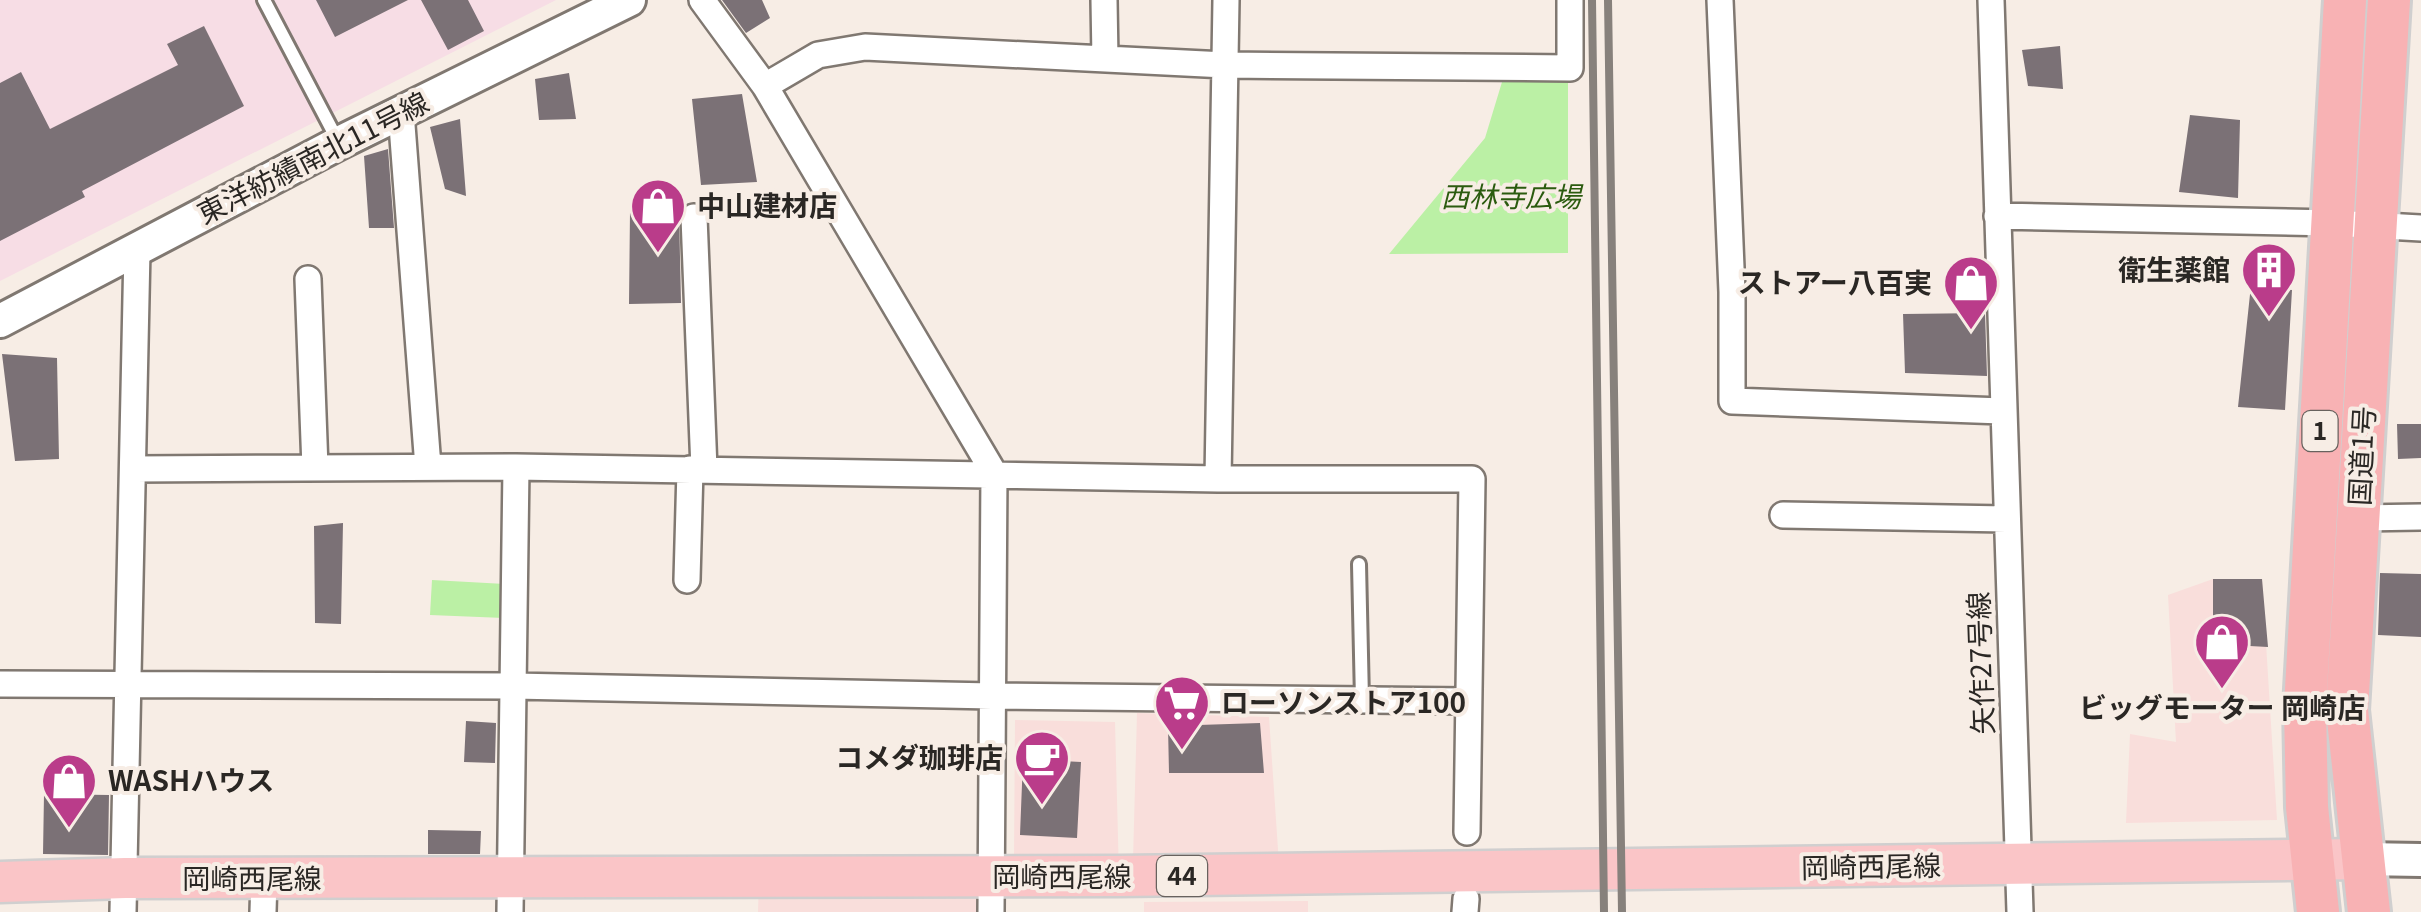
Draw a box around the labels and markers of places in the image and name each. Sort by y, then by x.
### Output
shop icon: 中山建材店 [628,176,688,255]
place label: 中山建材店 [697,184,837,224]
building icon: 衛生薬館 [2239,240,2299,319]
place label: 衛生薬館 [2118,248,2230,288]
shop icon: ストアー八百実 [1941,253,2001,332]
place label: ストアー八百実 [1738,261,1932,301]
shop icon: ビッグモーター 岡崎店 [2192,612,2252,691]
supermarket icon: ローソンストア100 [1152,673,1212,752]
place label: ローソンストア100 [1221,681,1466,721]
place label: ビッグモーター 岡崎店 [2079,686,2365,726]
cafe icon: コメダ珈琲店 [1012,728,1072,807]
place label: コメダ珈琲店 [835,736,1003,776]
shop icon: WASHハウス [39,751,99,830]
place label: WASHハウス [108,759,274,799]

